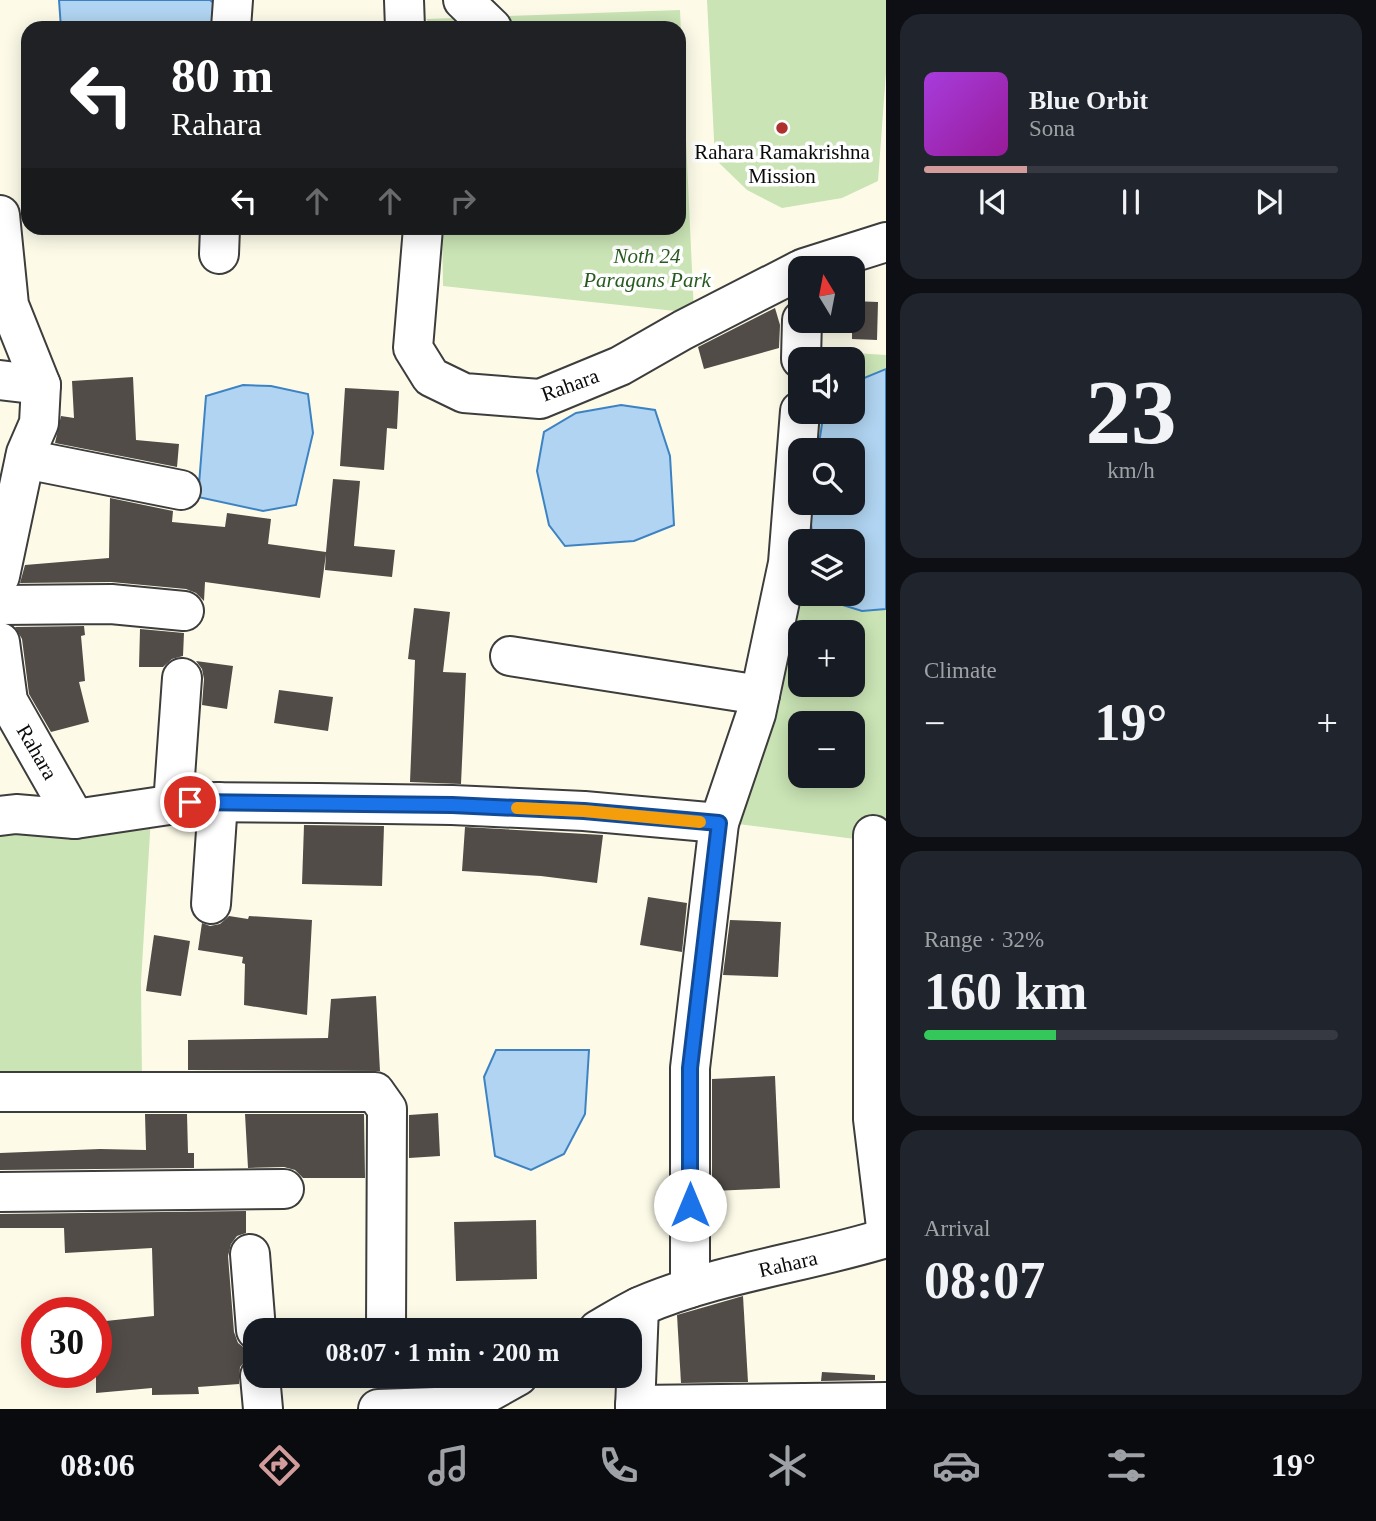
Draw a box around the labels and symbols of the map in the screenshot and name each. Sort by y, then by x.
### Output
marker: Rahara Ramakrishna Mission [774,120,790,136]
place label: Rahara Ramakrishna Mission [694,140,870,188]
park label: Noth 24 Paragans Park [582,244,712,292]
north arrow [788,256,864,332]
street label: Rahara [538,363,603,406]
street label: Rahara [12,720,63,784]
pin [160,772,220,832]
position arrow [653,1168,727,1242]
street label: Rahara [756,1245,820,1282]
speed limit sign: 30 [21,1297,112,1388]

